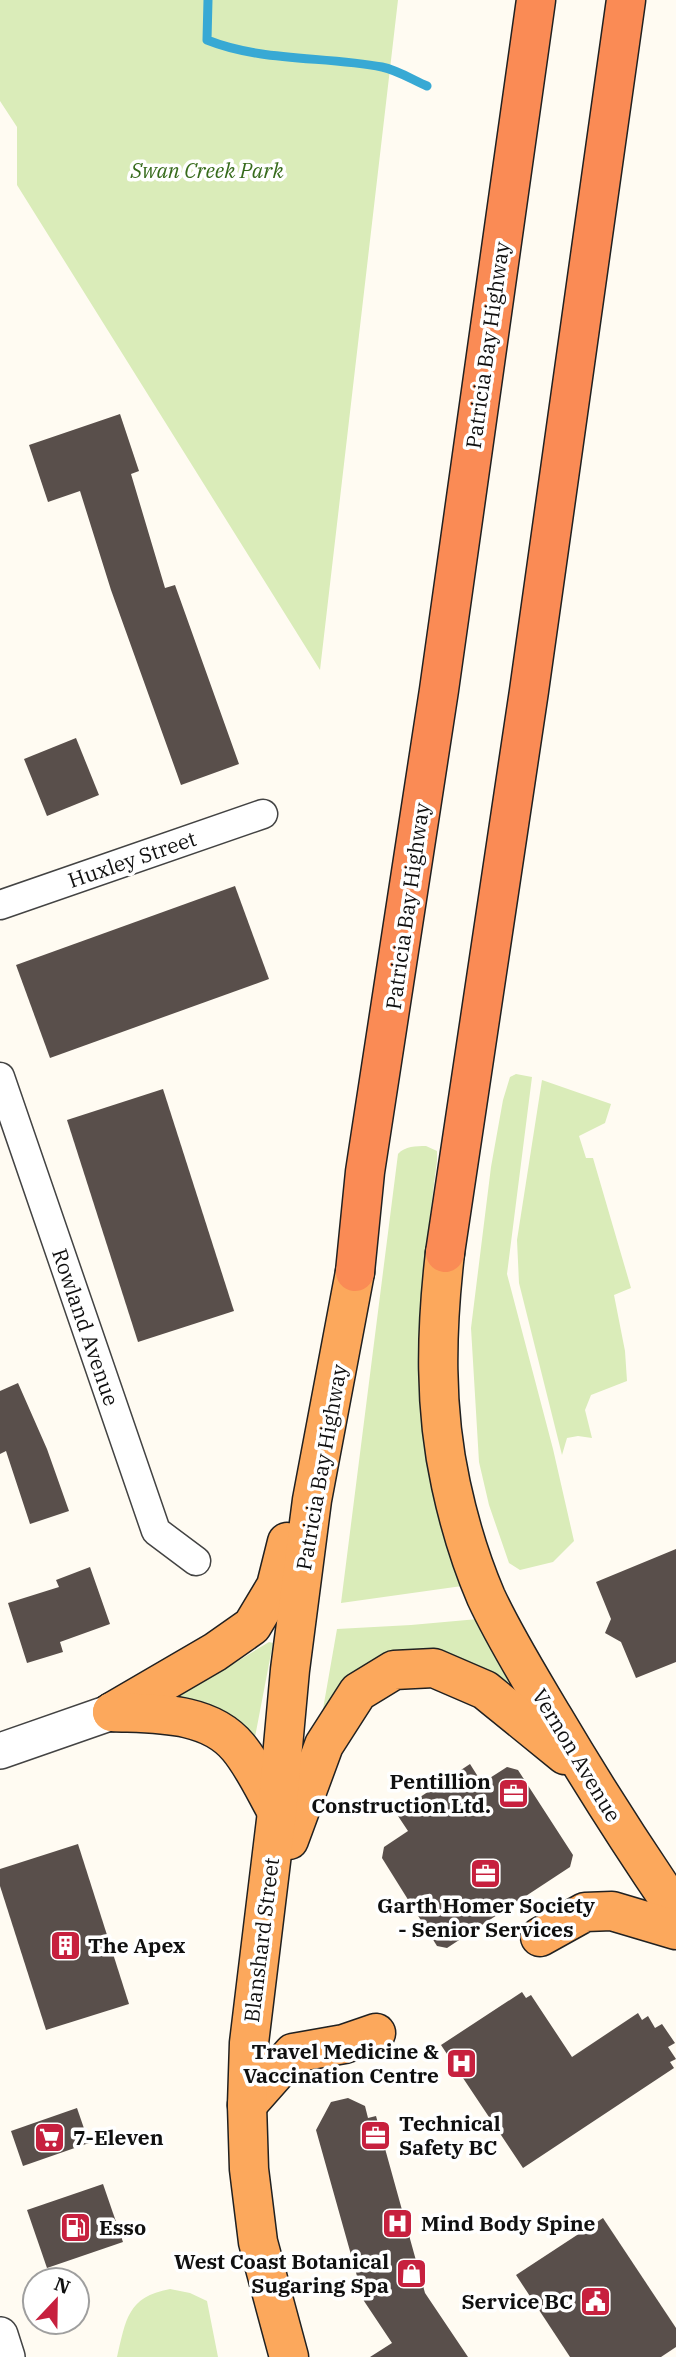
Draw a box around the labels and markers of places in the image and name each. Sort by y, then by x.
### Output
place label: Pentillion Construction Ltd. [311,1767,491,1819]
office icon: Pentillion Construction Ltd. [497,1776,531,1810]
office icon: Garth Homer Society - Senior Services [469,1856,503,1890]
place label: Garth Homer Society - Senior Services [377,1891,595,1943]
building icon: The Apex [48,1928,82,1962]
place label: The Apex [88,1931,186,1959]
place label: Travel Medicine & Vaccination Centre [243,2037,439,2089]
hospital icon: Travel Medicine & Vaccination Centre [445,2046,479,2080]
place label: Technical Safety BC [399,2109,501,2161]
office icon: Technical Safety BC [359,2118,393,2152]
supermarket icon: 7-Eleven [33,2120,67,2154]
place label: 7-Eleven [73,2123,164,2151]
hospital icon: Mind Body Spine [381,2206,415,2240]
place label: Mind Body Spine [421,2209,596,2237]
fuel station icon: Esso [59,2210,93,2244]
place label: Esso [99,2213,146,2241]
place label: West Coast Botanical Sugaring Spa [174,2247,389,2299]
shop icon: West Coast Botanical Sugaring Spa [395,2256,429,2290]
public building icon: Service BC [579,2284,613,2318]
place label: Service BC [461,2287,573,2315]

